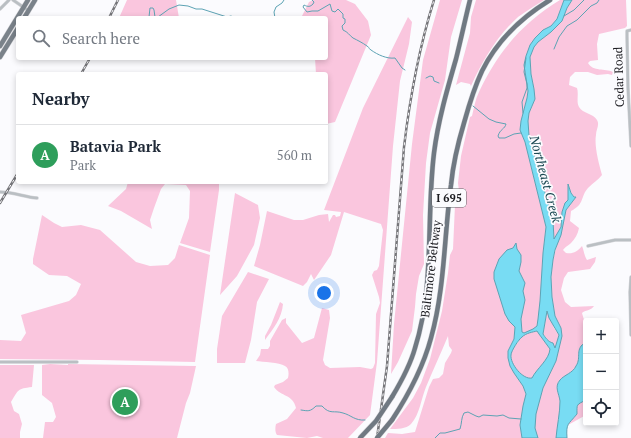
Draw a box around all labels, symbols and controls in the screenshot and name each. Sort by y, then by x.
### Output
search box [16,16,328,60]
icon: search [30,27,52,49]
text: Search here [62,28,140,48]
street label: Cedar Road [610,46,627,108]
text: Nearby [32,87,90,110]
water label: Northeast Creek [525,132,566,225]
text: Batavia Park [70,136,161,156]
text: A [40,146,50,164]
text: 560 m [277,146,312,164]
text: Park [70,156,96,174]
road number: I 695 [432,189,466,207]
street label: Baltimore Beltway [417,218,444,318]
your location [314,283,334,303]
map controls [583,318,619,426]
button: + [583,318,619,354]
button: − [583,354,619,390]
pin: A [112,387,138,417]
button: locate [583,390,619,426]

